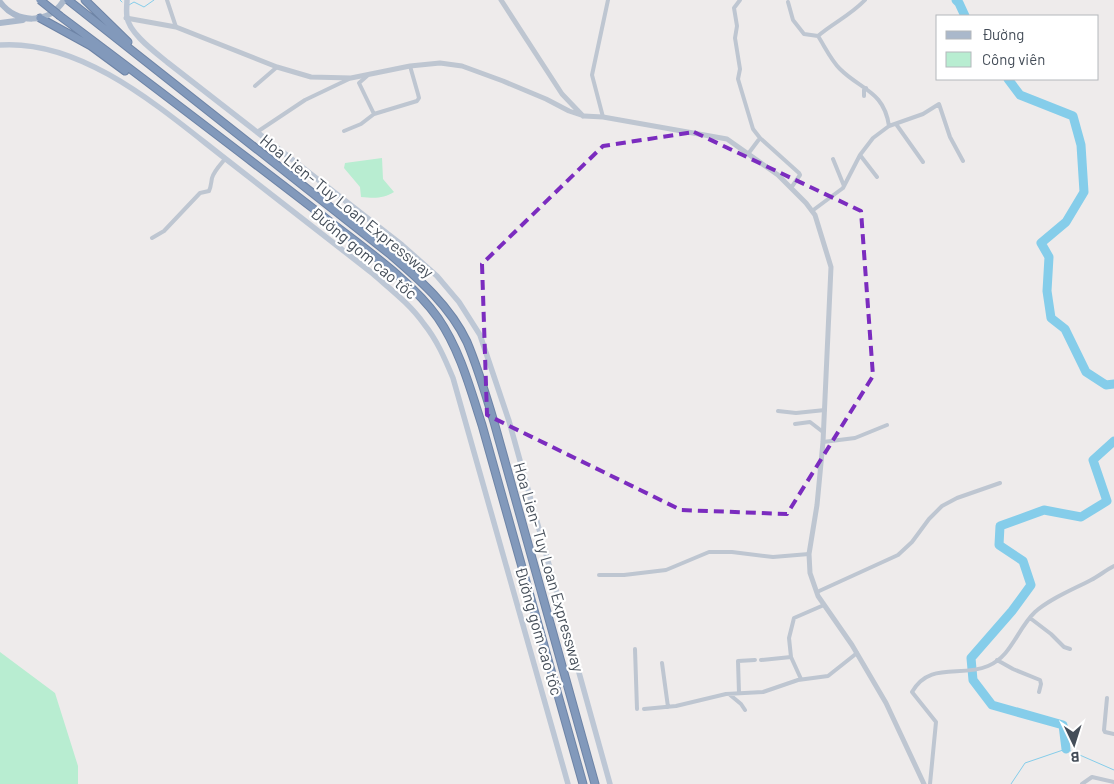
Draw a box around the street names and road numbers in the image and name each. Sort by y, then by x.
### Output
street label: Hoa Lien- Tuy Loan Expressway [257,130,438,282]
street label: Đường gom cao tốc [307,203,421,303]
street label: Hoa Lien- Tuy Loan Expressway [510,460,589,675]
street label: Đường gom cao tốc [512,564,567,697]

